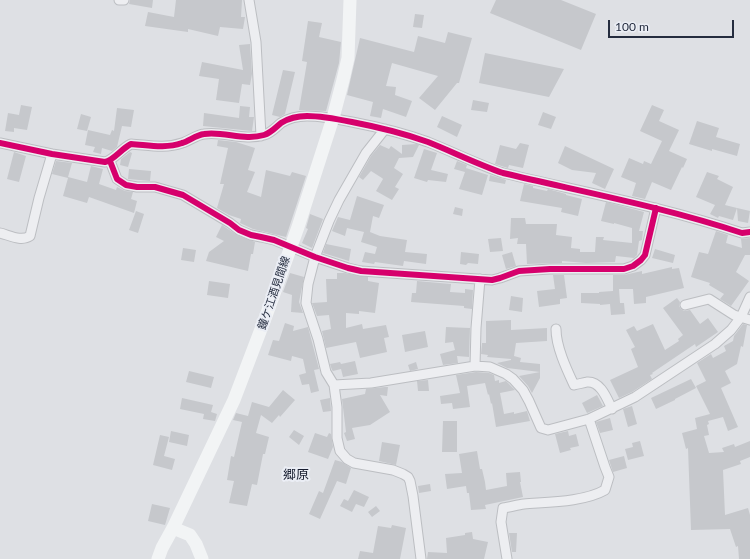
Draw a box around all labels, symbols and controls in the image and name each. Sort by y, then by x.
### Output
scale bar [610,12,736,38]
text: 100 m [615,19,649,34]
street label: 鐘ケ江酒見間線 [255,254,293,332]
district label: 郷原 [283,467,309,483]

